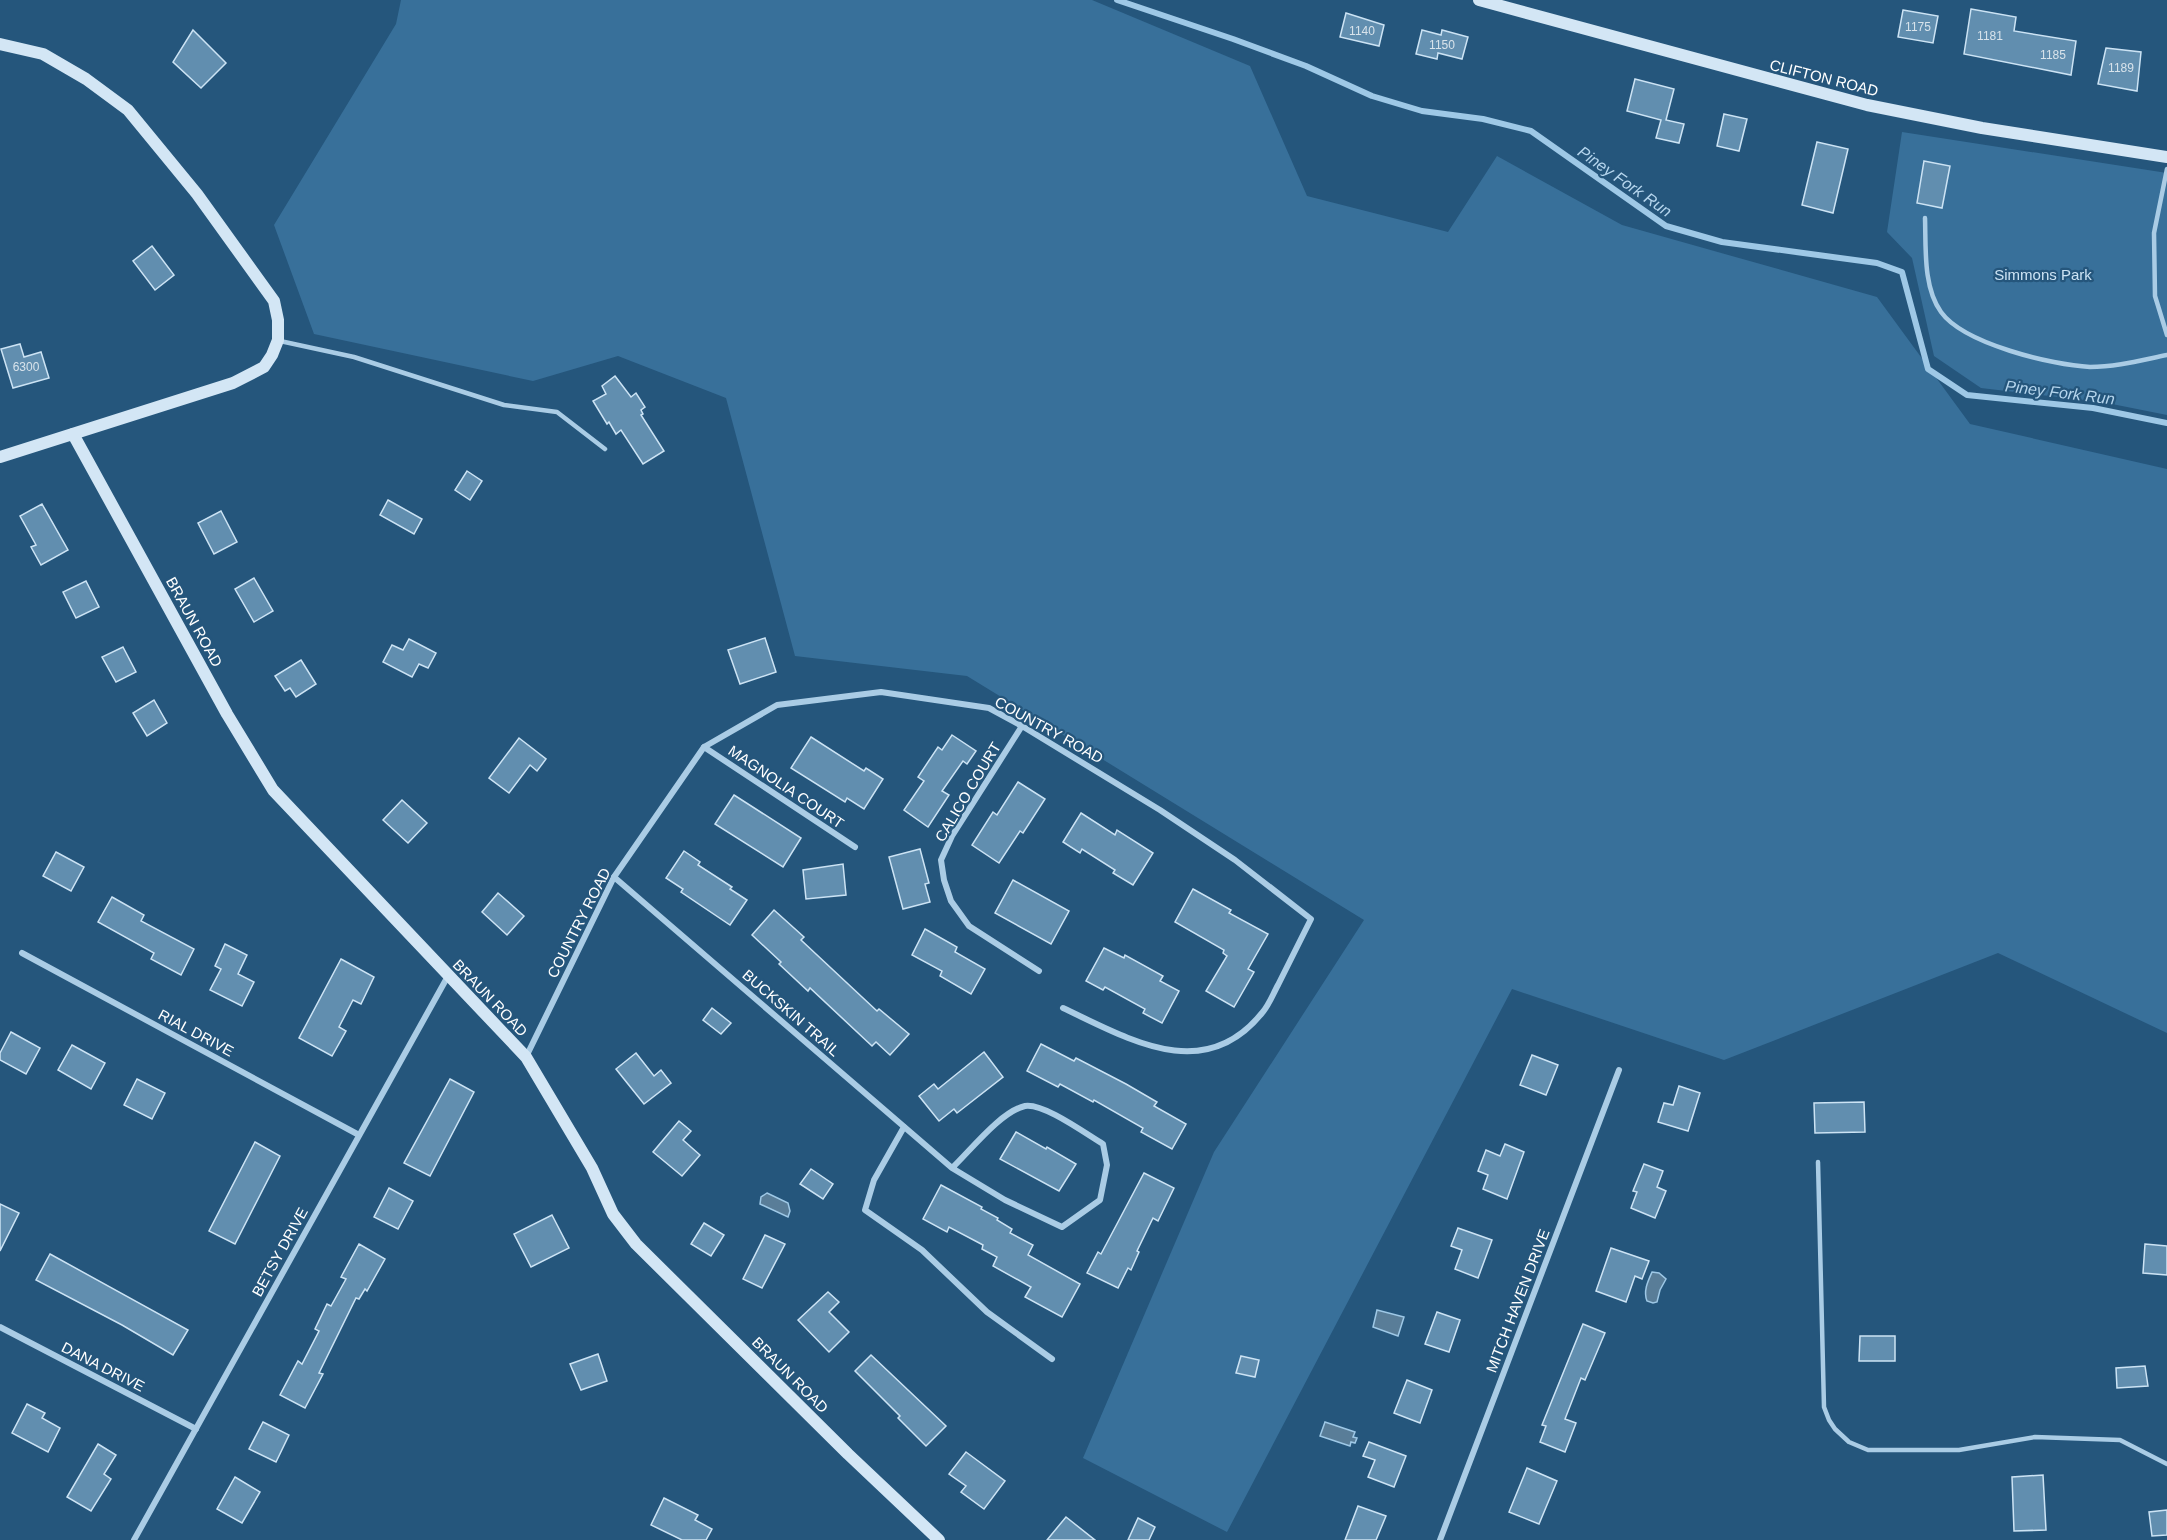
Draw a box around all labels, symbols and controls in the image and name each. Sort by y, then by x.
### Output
house number: 1175 [1905,20,1931,34]
house number: 1140 [1349,24,1375,38]
house number: 1181 [1977,29,2003,43]
house number: 1150 [1429,38,1455,52]
house number: 1185 [2040,48,2066,62]
street label: CLIFTON ROAD [1768,56,1880,99]
house number: 1189 [2108,61,2134,75]
water label: Piney Fork Run [1575,143,1675,220]
park label: Simmons Park [1994,266,2092,283]
house number: 6300 [13,360,40,374]
water label: Piney Fork Run [2004,377,2116,408]
street label: BRAUN ROAD [163,574,226,670]
street label: COUNTRY ROAD [992,693,1106,766]
street label: CALICO COURT [931,739,1004,845]
street label: MAGNOLIA COURT [725,742,847,832]
street label: COUNTRY ROAD [543,865,614,981]
street label: BRAUN ROAD [450,956,531,1040]
street label: BUCKSKIN TRAIL [739,966,843,1059]
street label: RIAL DRIVE [156,1006,237,1060]
street label: BETSY DRIVE [248,1204,311,1299]
street label: MITCH HAVEN DRIVE [1482,1227,1553,1375]
street label: BRAUN ROAD [749,1333,832,1416]
street label: DANA DRIVE [59,1338,148,1395]

